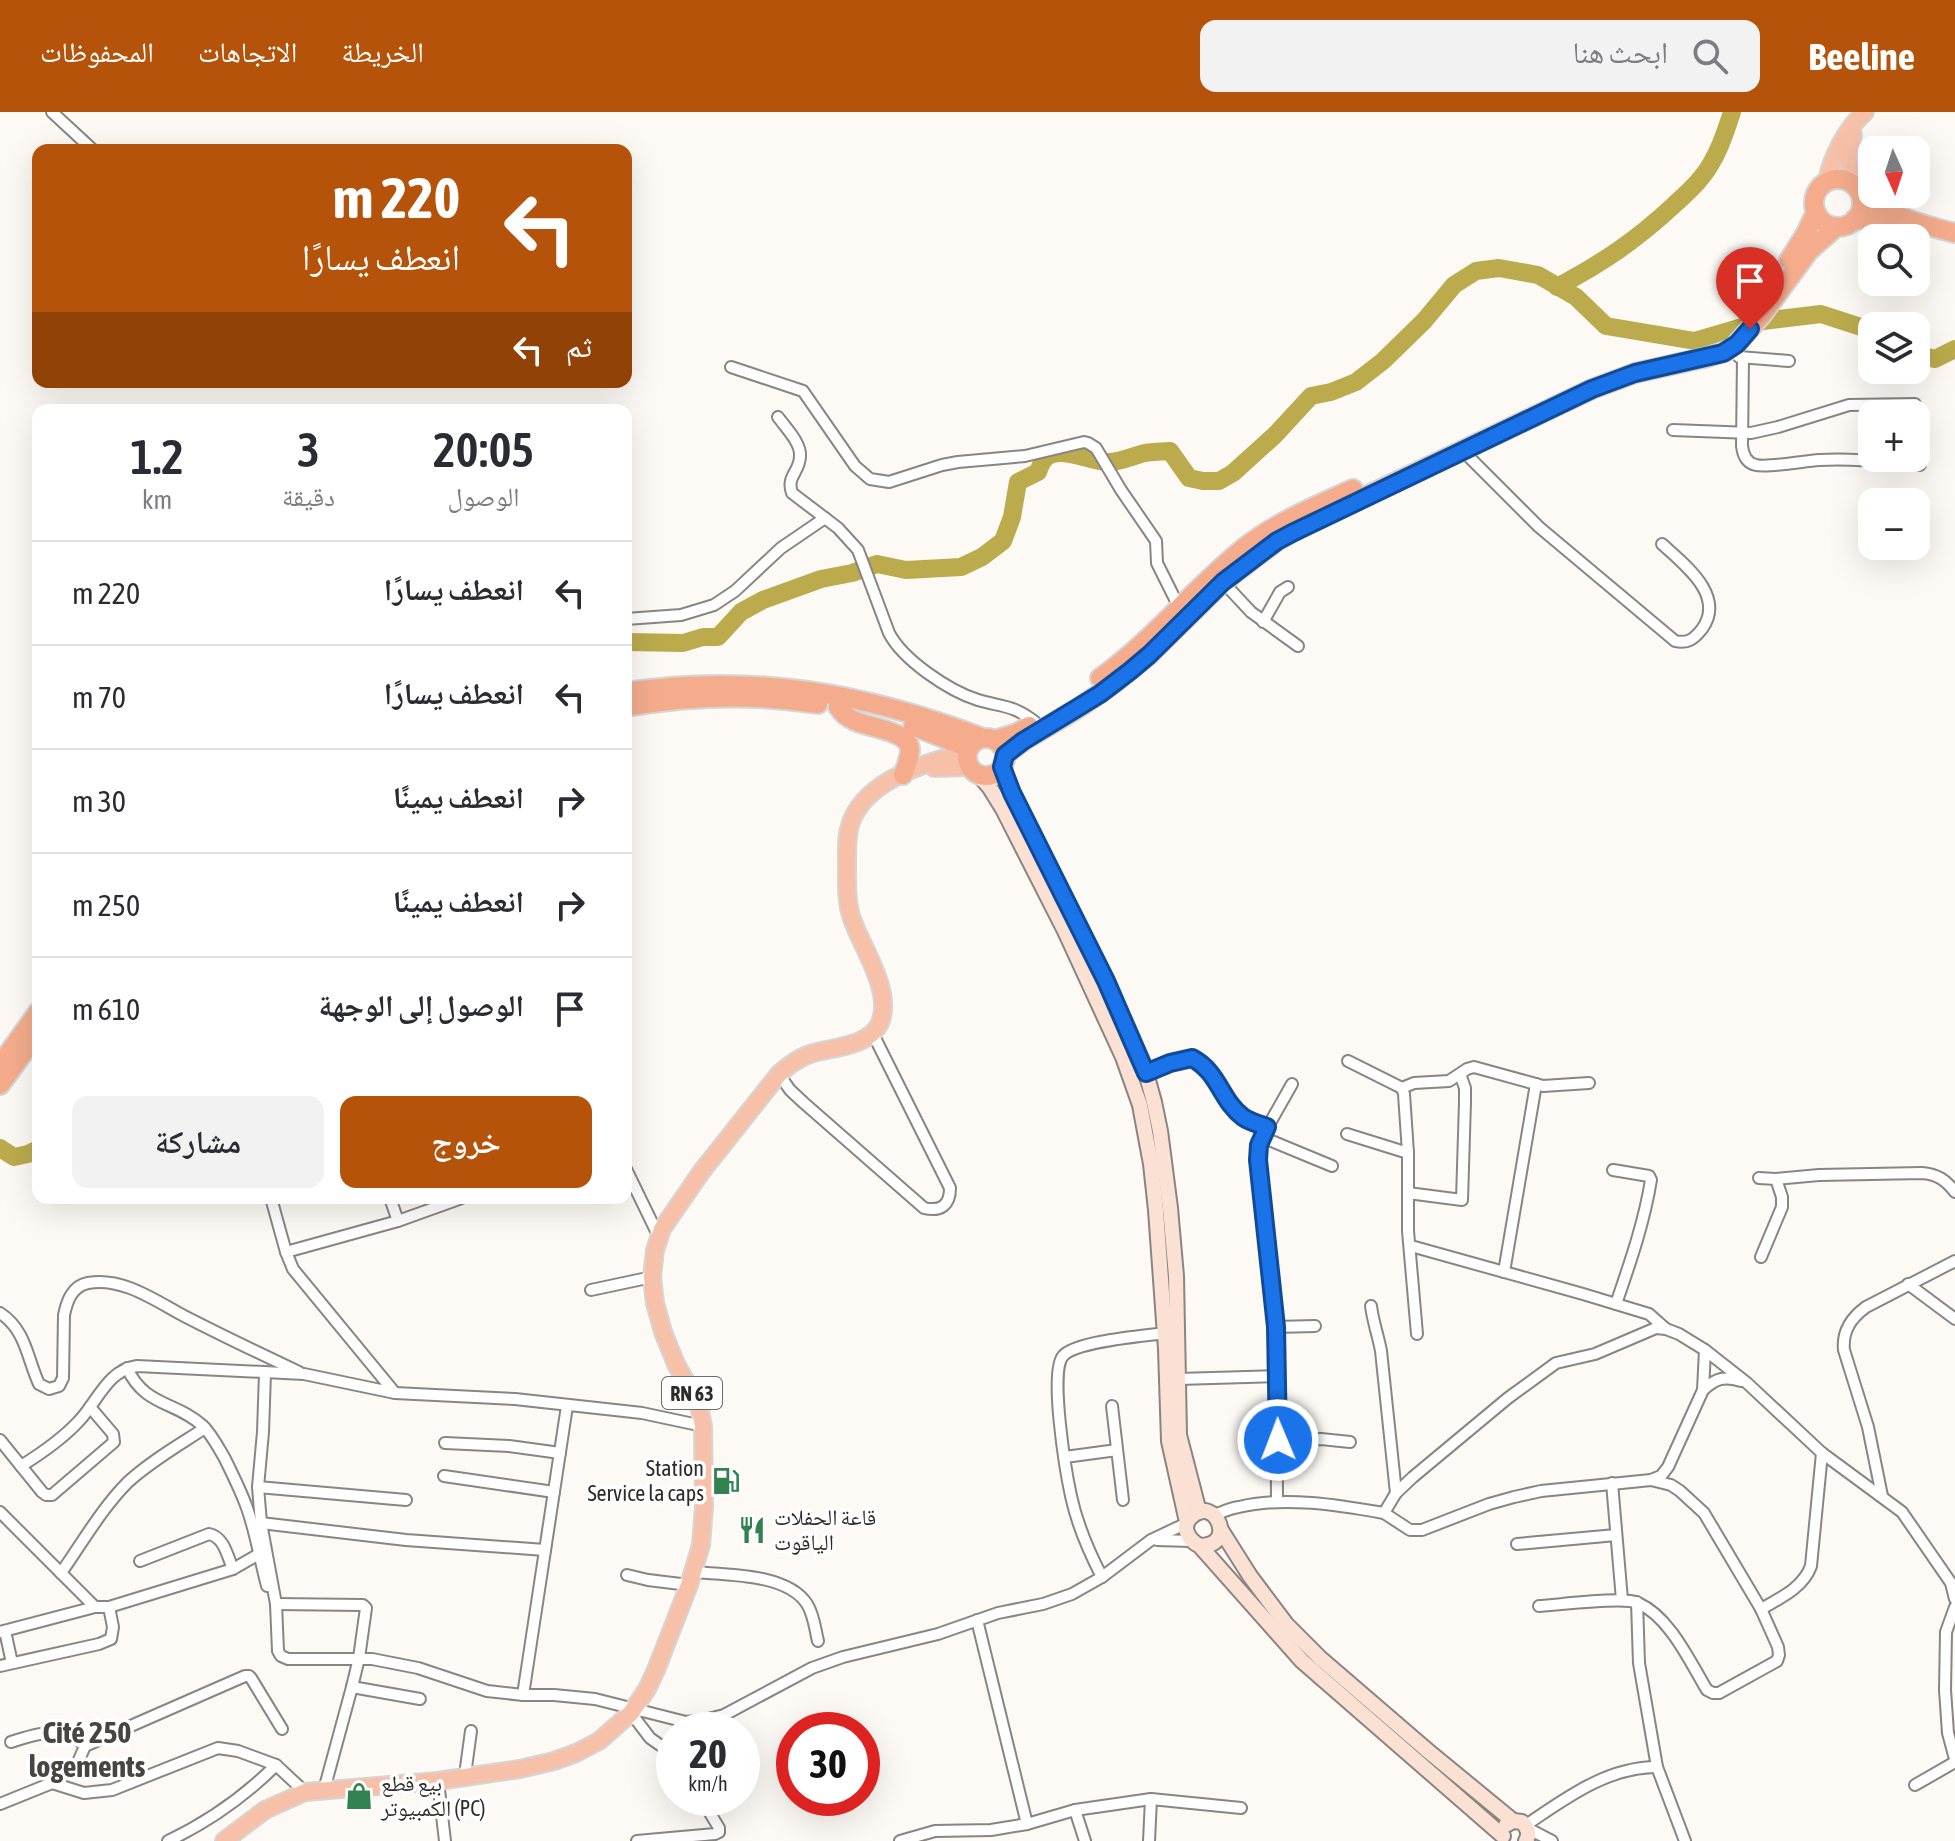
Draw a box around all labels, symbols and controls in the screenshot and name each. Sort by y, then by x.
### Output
search box [1200,20,1760,92]
icon: search [1688,34,1732,78]
text: ابحث هنا [1573,35,1668,69]
text: Beeline [1808,35,1915,78]
text: المحفوظات [40,36,154,68]
text: الاتجاهات [198,36,297,68]
text: الخريطة [341,36,424,68]
north arrow [1858,136,1930,208]
map controls [1858,136,1930,560]
text: 220 m [333,166,460,230]
icon: left [488,176,592,280]
button: search [1858,224,1930,296]
text: انعطف يسارًا [302,236,460,278]
pin [1716,247,1784,329]
icon: arrive [1728,259,1772,303]
button: layers [1858,312,1930,384]
icon: left [506,328,550,372]
text: ثم [566,329,592,363]
button: + [1858,400,1930,472]
text: 3 [297,422,320,477]
text: 20:05 [433,422,534,477]
text: 1.2 [130,429,184,484]
text: دقيقة [282,482,335,512]
text: الوصول [447,482,519,512]
text: km [142,485,172,515]
button: − [1858,488,1930,560]
icon: left [548,571,592,615]
text: انعطف يسارًا [384,572,524,606]
text: 220 m [72,576,140,610]
icon: left [548,675,592,719]
text: انعطف يسارًا [384,676,524,710]
text: 70 m [72,680,126,714]
icon: right [548,779,592,823]
text: انعطف يمينًا [393,780,524,814]
text: 30 m [72,784,126,818]
icon: right [548,883,592,927]
text: انعطف يمينًا [393,884,524,918]
text: 250 m [72,888,140,922]
icon: arrive [548,987,592,1031]
text: الوصول إلى الوجهة [319,988,524,1022]
text: 610 m [72,992,140,1026]
button: مشاركة [72,1096,324,1188]
button: خروج [340,1096,592,1188]
road number: RN 63 [662,1377,722,1409]
position arrow [1236,1398,1320,1482]
place label: Station Service la caps [587,1455,704,1506]
fuel station icon: Station Service la caps [711,1466,741,1496]
place label: قاعة الحفلات الياقوت [774,1504,876,1555]
restaurant icon: قاعة الحفلات الياقوت [737,1515,767,1545]
speed limit sign: 30 [776,1712,880,1816]
district label: Cité 250 logements [29,1715,146,1783]
text: 20 [689,1731,727,1776]
place label: بيع قطع الكمبيوتر (PC) [380,1770,485,1821]
text: km/h [688,1772,728,1795]
shop icon: بيع قطع الكمبيوتر (PC) [344,1781,374,1811]

